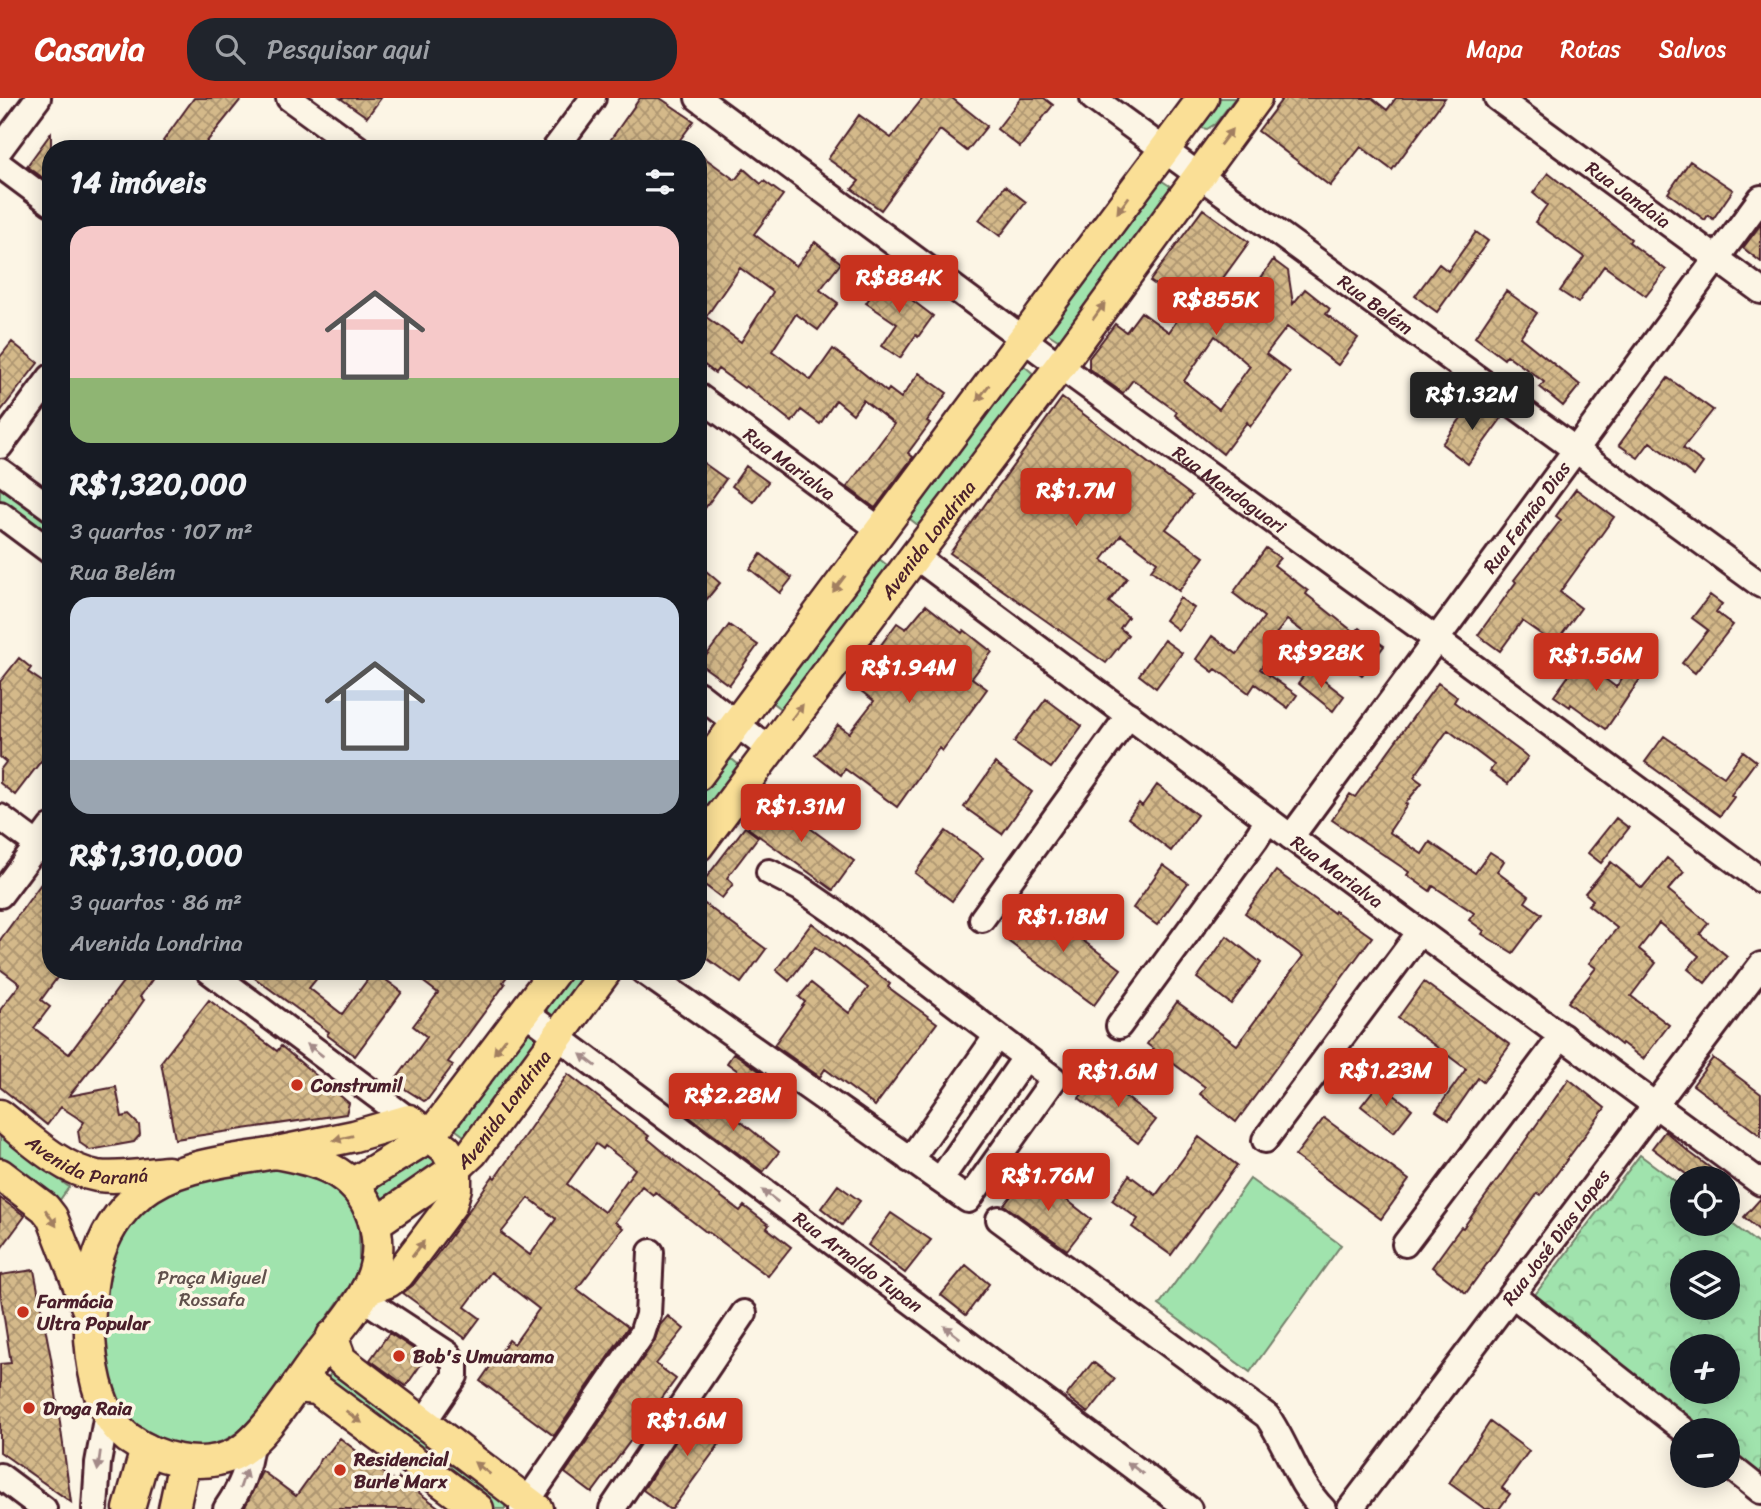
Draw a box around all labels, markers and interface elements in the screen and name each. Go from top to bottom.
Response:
search box [187,18,677,81]
text: Casavia [35,20,145,78]
text: Pesquisar aqui [267,26,430,72]
text: Mapa [1466,28,1523,70]
text: Rotas [1561,28,1621,70]
text: Salvos [1659,28,1726,70]
icon: search [211,30,249,68]
one-way arrow [1219,128,1233,146]
street label: Rua Jandaia [1578,152,1678,237]
text: 14 imóveis [70,155,206,209]
icon: filters [641,163,679,201]
one-way arrow [1116,196,1130,214]
pin: R$884K [842,256,956,315]
text: R$884K [856,257,942,298]
street label: Rua Belém [1330,266,1421,344]
icon: home [312,272,438,398]
pin: R$855K [1159,278,1273,337]
text: R$855K [1173,279,1259,320]
one-way arrow [1092,302,1106,320]
pin: R$1.32M [1407,372,1537,432]
text: R$1.32M [1426,374,1518,415]
one-way arrow [976,384,991,402]
street label: Rua Marialva [736,419,843,510]
street label: Rua Mandaguari [1165,437,1294,543]
street label: Rua Fernão Dias [1474,454,1579,581]
text: R$1,320,000 [70,457,247,511]
pin: R$1.7M [1019,468,1133,528]
text: R$1.7M [1036,470,1116,511]
street label: Avenida Londrina [871,473,985,607]
text: 3 quartos · 107 m² [70,511,253,552]
text: Rua Belém [70,552,176,593]
one-way arrow [832,575,847,593]
pin: R$928K [1264,630,1378,690]
text: R$928K [1279,632,1363,673]
pin: R$1.56M [1531,634,1661,693]
text: R$1.56M [1549,635,1643,676]
icon: home [312,643,438,769]
pin: R$1.94M [844,646,974,705]
text: R$1.94M [862,647,956,688]
one-way arrow [789,704,804,722]
pin: R$1.31M [736,784,866,844]
text: R$1.31M [757,786,845,827]
street label: Rua Marialva [1284,826,1391,917]
text: R$1,310,000 [70,828,243,882]
text: 3 quartos · 86 m² [70,882,242,923]
pin: R$1.18M [998,894,1128,954]
text: R$1.18M [1018,896,1108,937]
text: Avenida Londrina [70,923,243,964]
one-way arrow [494,1037,508,1055]
street label: Avenida Londrina [448,1042,560,1178]
one-way arrow [306,1043,324,1057]
pin: R$1.23M [1321,1048,1451,1108]
pin: R$1.6M [1061,1049,1175,1109]
text: R$1.23M [1340,1050,1432,1091]
text: R$1.6M [1079,1051,1157,1092]
one-way arrow [579,1053,597,1068]
place label: Construmil [310,1069,403,1102]
pin: R$2.28M [668,1074,798,1133]
text: R$2.28M [685,1075,781,1116]
marker: Construmil [289,1077,305,1093]
street label: Avenida Paraná [17,1125,150,1194]
one-way arrow [332,1133,354,1144]
pin: R$1.76M [983,1154,1113,1213]
text: R$1.76M [1002,1155,1094,1196]
street label: Rua José Dias Lopes [1493,1161,1619,1313]
map controls [1670,1166,1740,1488]
button: locate [1670,1166,1740,1236]
one-way arrow [761,1190,779,1204]
street label: Rua Arnaldo Tupan [786,1202,930,1322]
one-way arrow [44,1209,58,1227]
one-way arrow [410,1240,424,1258]
button: layers [1670,1250,1740,1320]
park label: Praça Miguel Rossafa [157,1261,267,1316]
place label: Farmácia Ultra Popular [36,1285,151,1340]
marker: Farmácia Ultra Popular [15,1304,31,1320]
one-way arrow [943,1326,961,1340]
button: + [1670,1334,1740,1404]
place label: Bob's Umuarama [413,1340,555,1373]
marker: Bob's Umuarama [391,1348,407,1364]
place label: Droga Raia [43,1392,132,1425]
pin: R$1.6M [630,1398,744,1458]
marker: Droga Raia [21,1400,37,1416]
text: R$1.6M [648,1400,726,1441]
one-way arrow [345,1410,364,1424]
button: − [1670,1418,1740,1488]
place label: Residencial Burle Marx [353,1443,450,1498]
one-way arrow [93,1450,104,1472]
one-way arrow [473,1461,491,1475]
marker: Residencial Burle Marx [332,1462,348,1478]
one-way arrow [1126,1462,1144,1476]
one-way arrow [238,1468,249,1489]

